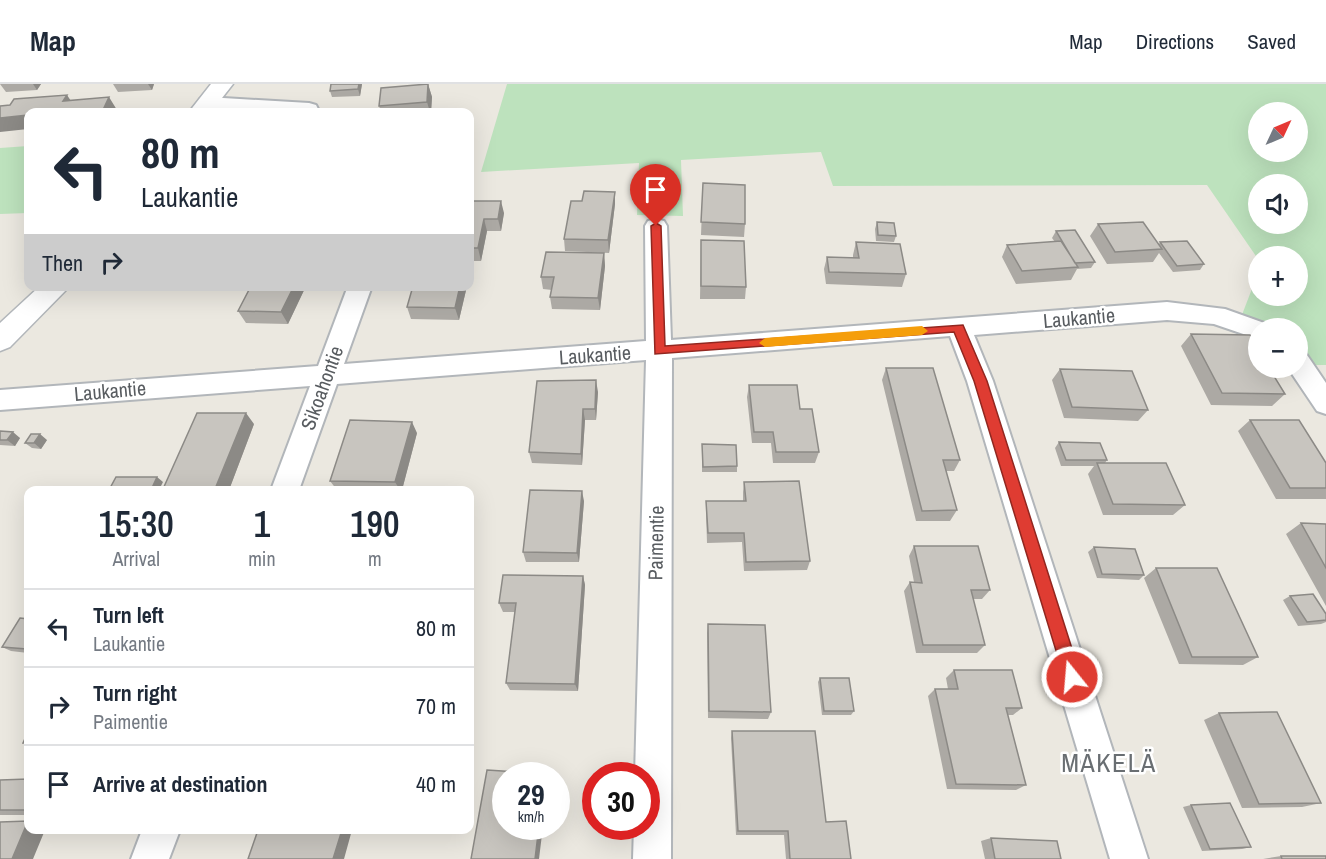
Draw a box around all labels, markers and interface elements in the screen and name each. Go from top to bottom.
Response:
text: Map [30,22,76,60]
text: Map [1069,27,1103,56]
text: Directions [1136,27,1214,56]
text: Saved [1247,27,1296,56]
north arrow [1248,102,1308,162]
map controls [1248,102,1308,378]
text: 80 m [141,125,220,181]
icon: left [42,132,120,210]
pin [630,164,681,226]
icon: arrive [639,173,672,206]
button: sound [1248,174,1308,234]
text: Laukantie [141,179,238,215]
icon: right [95,246,128,279]
button: + [1248,246,1308,306]
text: Then [42,248,83,278]
street label: Laukantie [1042,301,1116,334]
button: − [1248,318,1308,378]
street label: Laukantie [558,339,632,370]
street label: Sikoahontie [294,342,349,434]
street label: Laukantie [73,374,147,407]
text: 15:30 [99,500,174,548]
text: 1 [254,500,270,548]
text: 190 [350,500,399,548]
street label: Paimentie [641,505,670,581]
text: Arrival [112,545,160,572]
text: min [248,545,276,572]
text: m [368,545,382,572]
text: Turn left [93,600,164,630]
icon: left [42,612,75,645]
text: 80 m [416,613,456,643]
text: Laukantie [93,630,165,657]
position arrow [1040,645,1104,709]
text: Turn right [93,678,177,708]
icon: right [42,690,75,723]
text: 70 m [416,691,456,721]
text: Paimentie [93,708,168,735]
district label: MÄKELÄ [1061,745,1157,780]
speed limit sign: 30 [582,762,660,840]
icon: arrive [42,768,75,801]
text: Arrive at destination [93,769,267,799]
text: 40 m [416,769,456,799]
text: 29 [517,774,545,814]
text: km/h [518,806,544,827]

